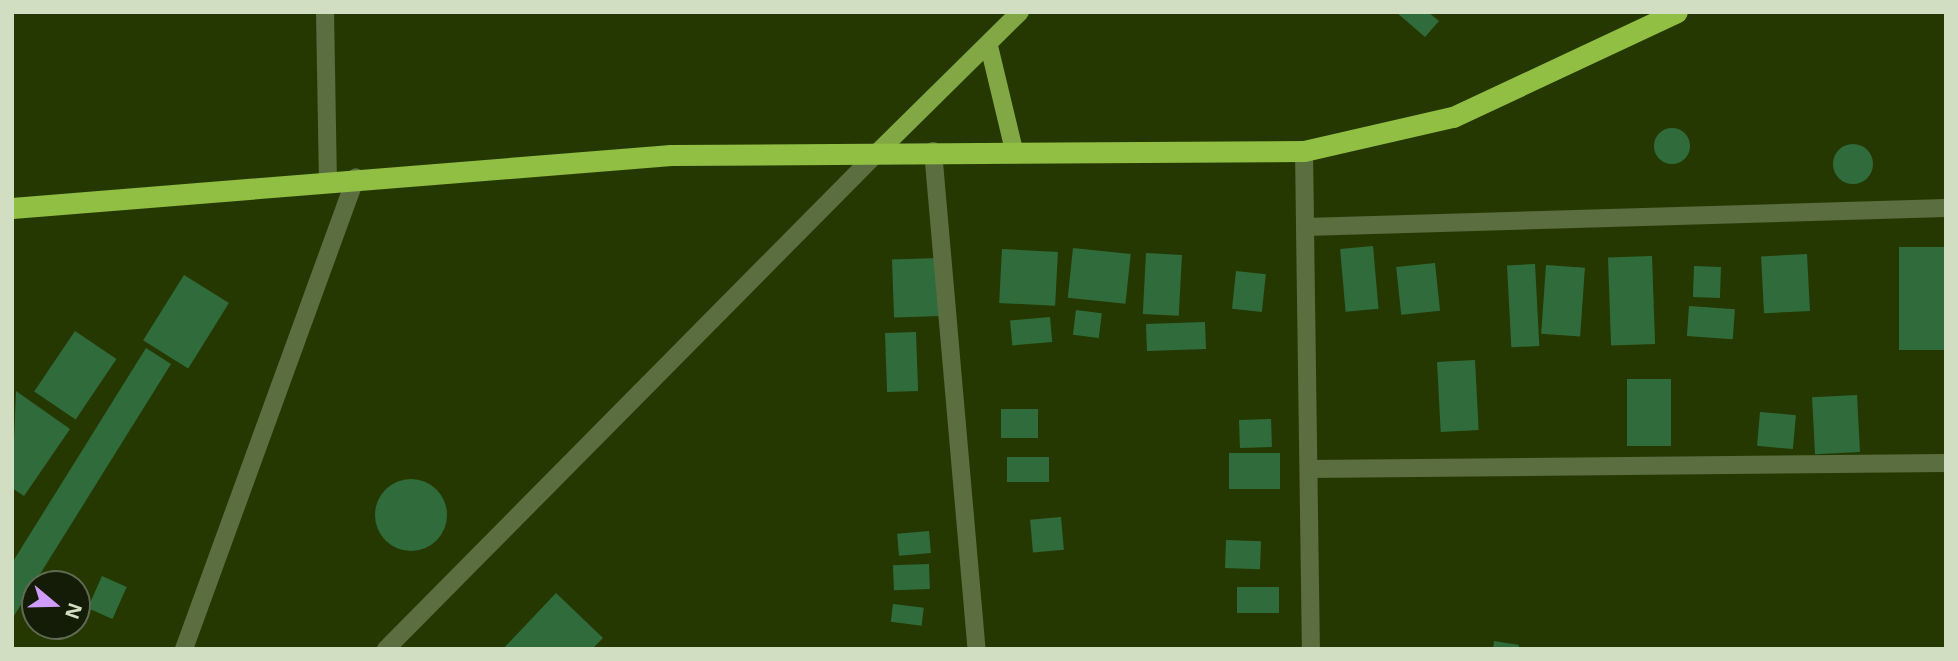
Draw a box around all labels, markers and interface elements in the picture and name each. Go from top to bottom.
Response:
north arrow [21,570,91,640]
text: N [59,600,89,623]

